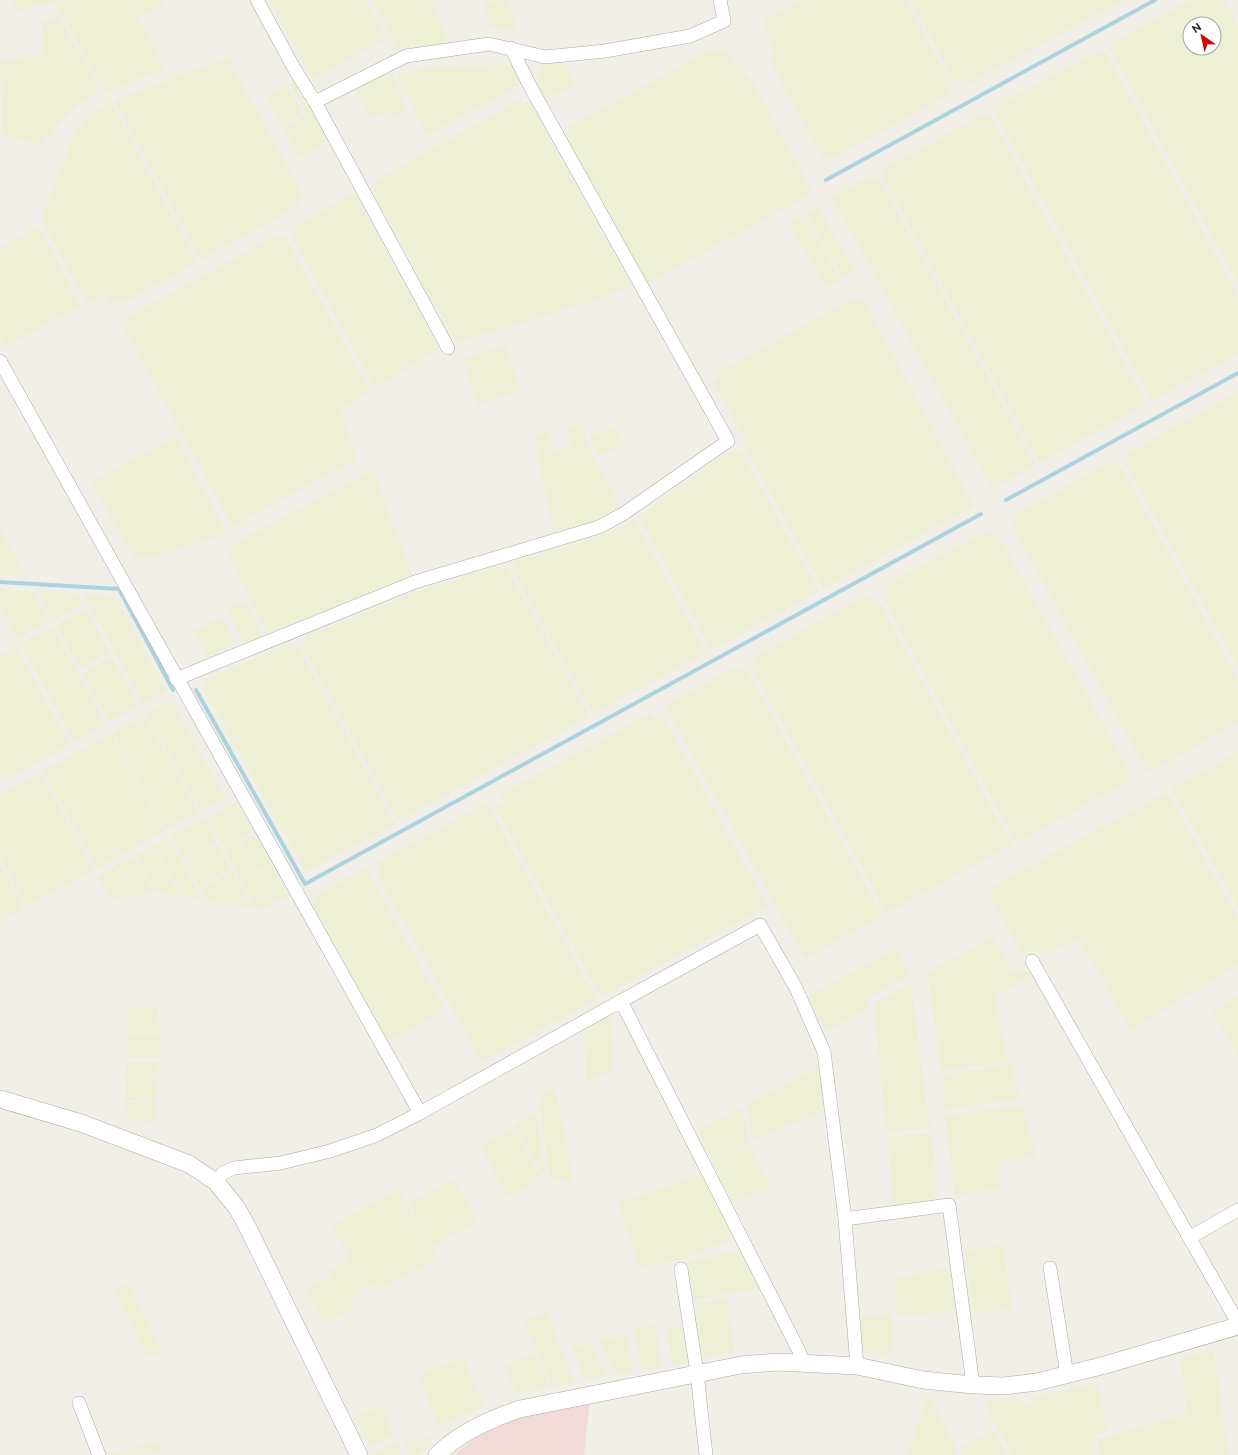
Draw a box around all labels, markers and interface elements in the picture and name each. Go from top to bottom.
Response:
north arrow [1182,16,1222,56]
text: N [1190,20,1204,36]

